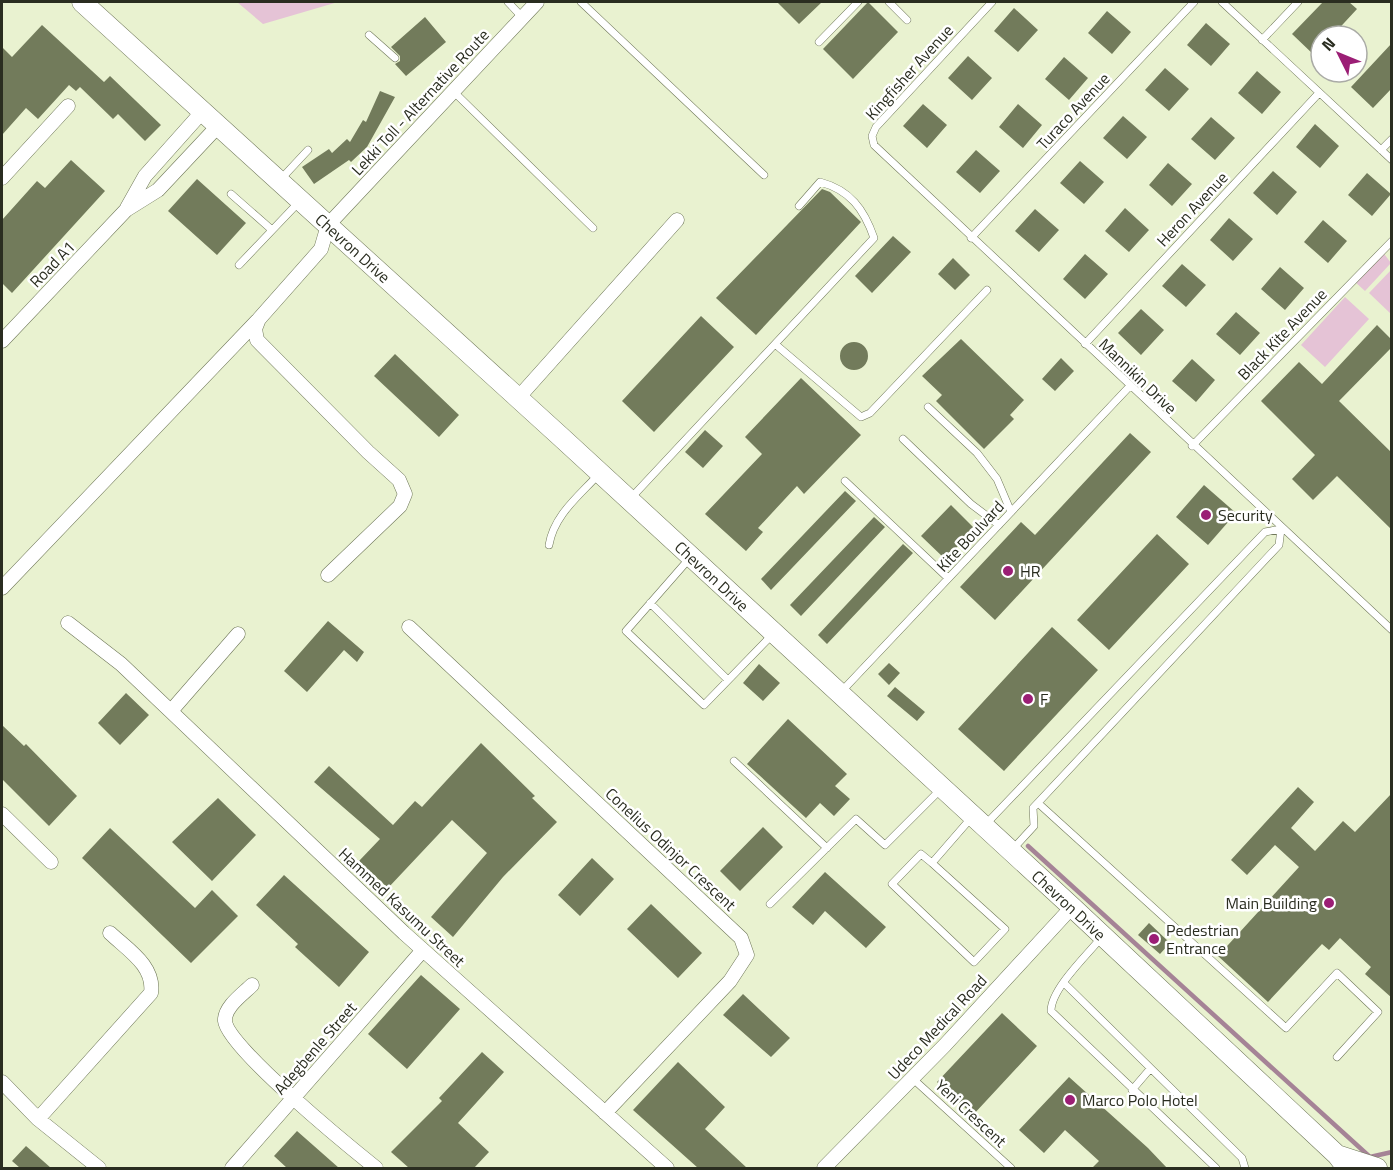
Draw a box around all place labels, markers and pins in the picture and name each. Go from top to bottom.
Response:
place label: Security [1218,503,1273,527]
marker: Security [1199,508,1213,522]
place label: HR [1020,559,1041,583]
marker: HR [1001,564,1015,578]
place label: F [1040,687,1048,711]
marker: F [1021,692,1035,706]
place label: Main Building [1226,891,1317,915]
marker: Main Building [1322,896,1336,910]
place label: Pedestrian Entrance [1166,918,1239,960]
marker: Pedestrian Entrance [1147,932,1161,946]
place label: Marco Polo Hotel [1082,1088,1198,1112]
marker: Marco Polo Hotel [1063,1093,1077,1107]

